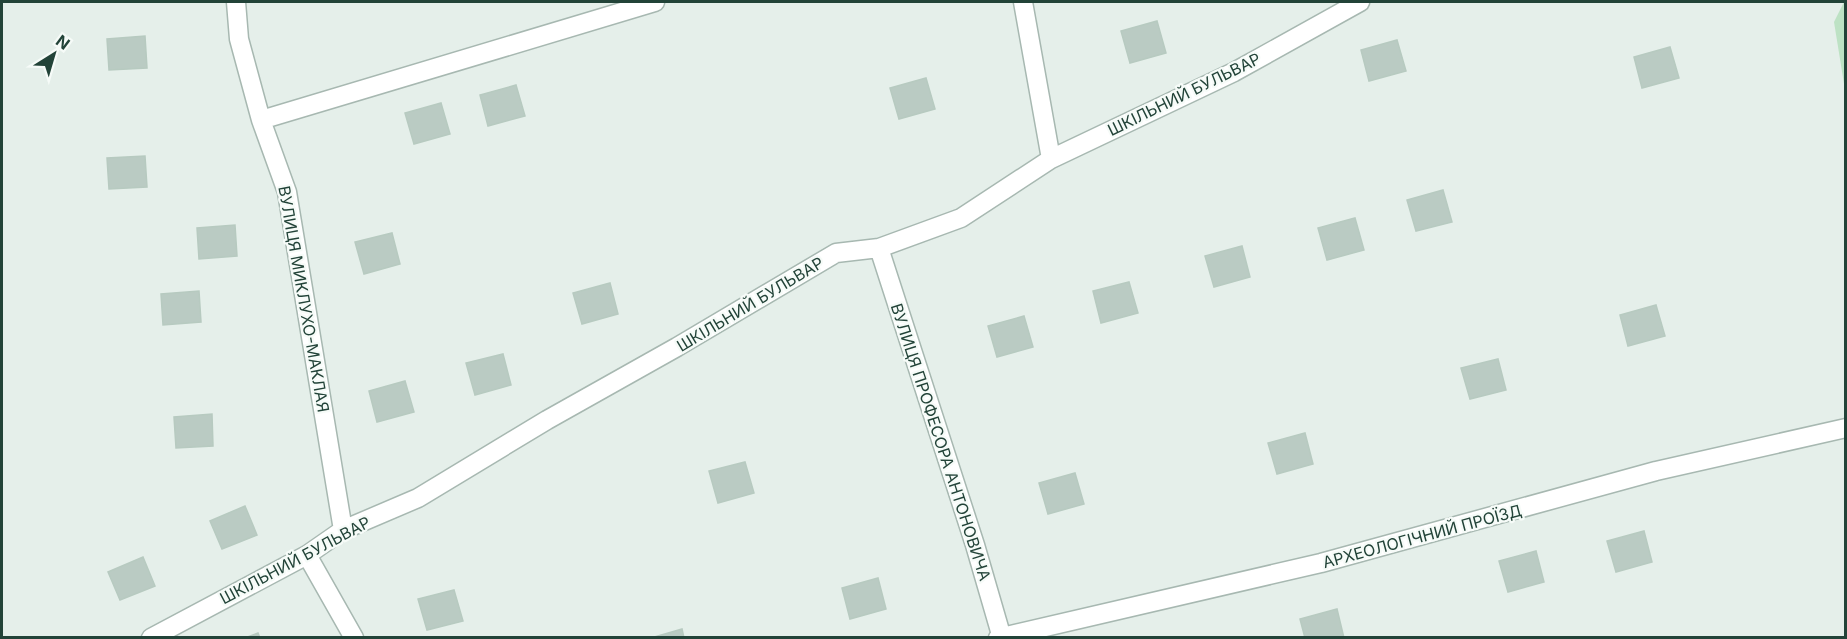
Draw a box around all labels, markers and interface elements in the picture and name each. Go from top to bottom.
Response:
north arrow [24,24,84,84]
text: N [52,30,74,54]
street label: ШКІЛЬНИЙ БУЛЬВАР [1104,48,1264,140]
street label: ВУЛИЦЯ МИКЛУХО-МАКЛАЯ [274,184,334,414]
street label: ШКІЛЬНИЙ БУЛЬВАР [673,252,827,356]
street label: ВУЛИЦЯ ПРОФЕСОРА АНТОНОВИЧА [887,301,995,583]
street label: АРХЕОЛОГІЧНИЙ ПРОЇЗД [1320,500,1524,572]
street label: ШКІЛЬНИЙ БУЛЬВАР [216,512,374,608]

